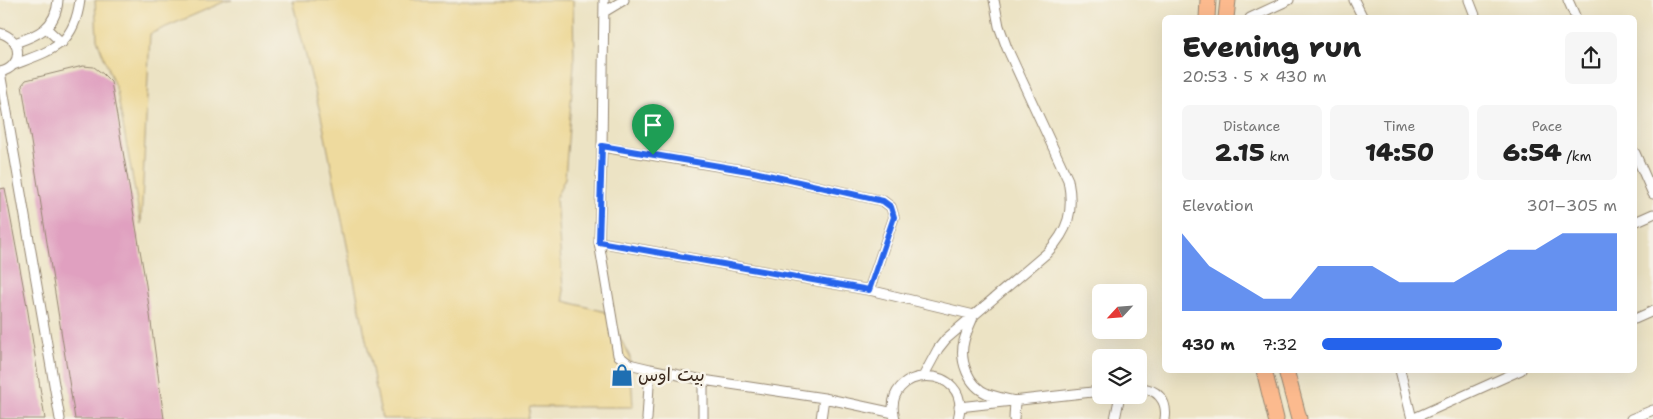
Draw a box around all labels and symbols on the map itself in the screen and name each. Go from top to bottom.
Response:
pin [632,104,674,155]
north arrow [1092,284,1148,339]
shop icon: بيت اوس [609,362,635,388]
place label: بيت اوس [638,363,705,387]

